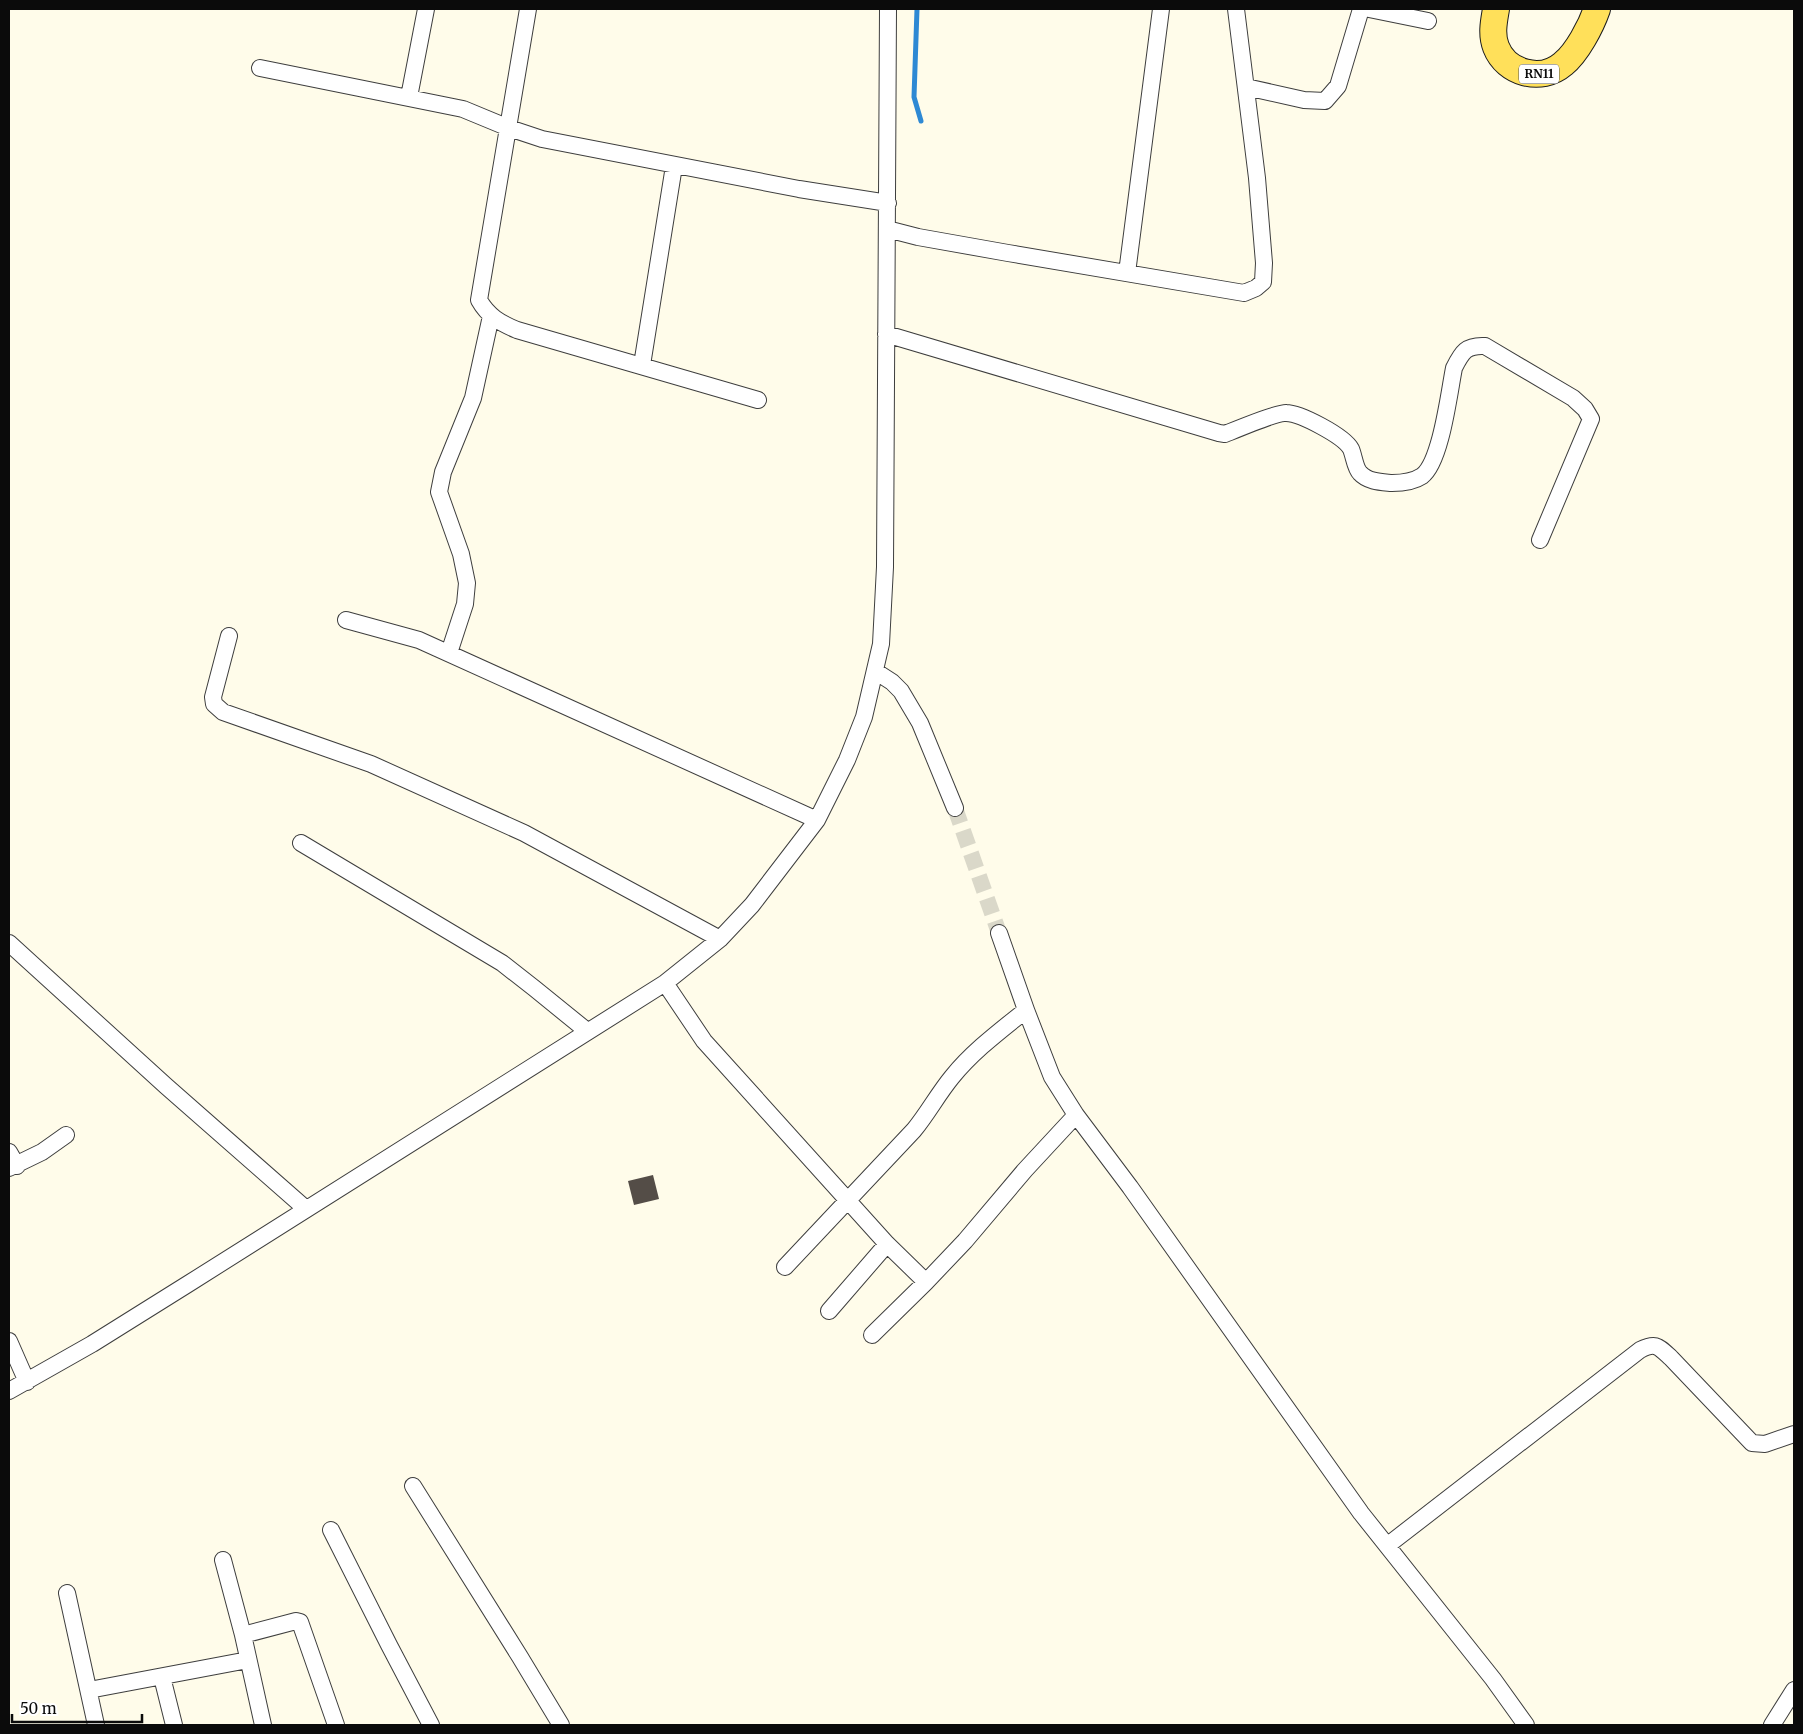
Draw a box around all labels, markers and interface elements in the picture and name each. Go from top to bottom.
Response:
road number: RN11 [1519,64,1559,84]
scale bar [12,1692,142,1724]
text: 50 m [20,1699,57,1718]

